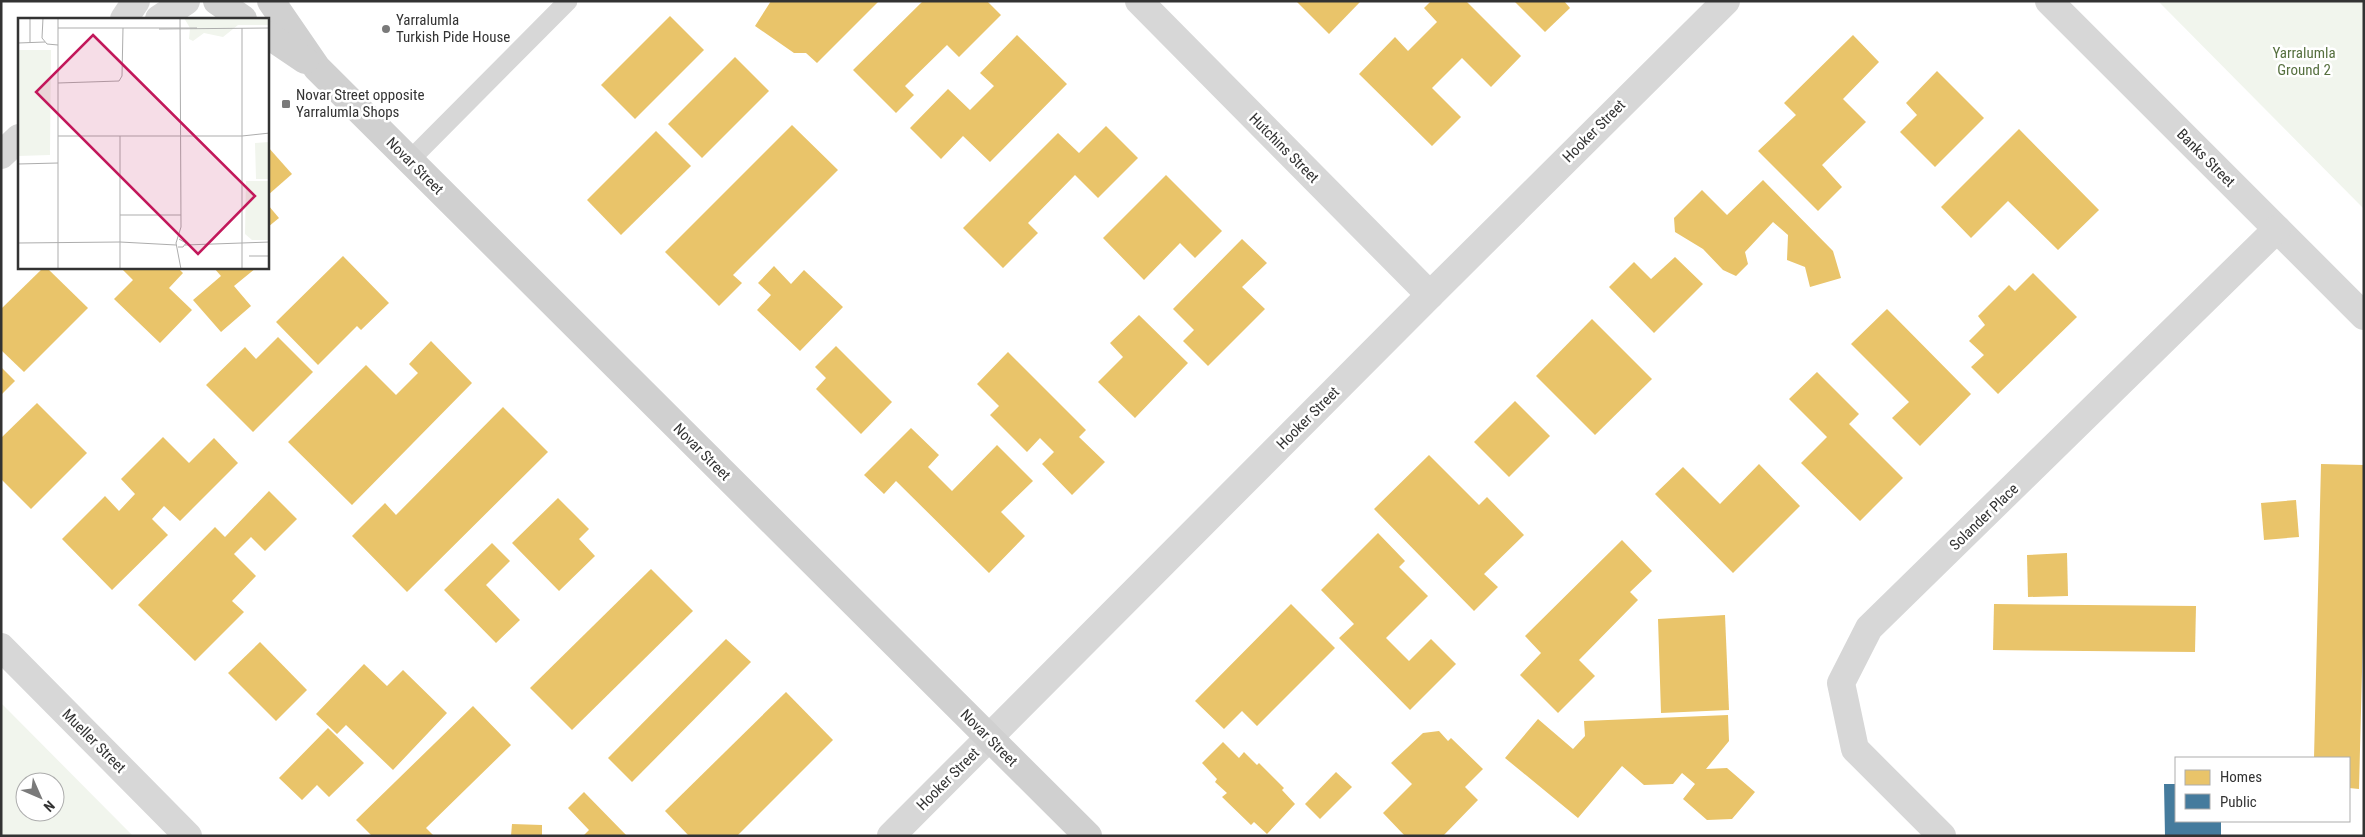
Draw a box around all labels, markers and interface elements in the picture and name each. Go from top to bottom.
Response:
place label: Yarralumla Turkish Pide House [396,11,510,46]
inset map [18,18,269,269]
marker: Yarralumla Turkish Pide House [380,23,392,35]
park label: Yarralumla Ground 2 [2272,44,2336,79]
place label: Novar Street opposite Yarralumla Shops [296,86,424,121]
street label: Hooker Street [1559,96,1629,166]
marker: Novar Street opposite Yarralumla Shops [280,98,292,110]
street label: Hutchins Street [1245,109,1323,187]
street label: Banks Street [2173,125,2239,191]
street label: Novar Street [383,134,447,198]
street label: Hooker Street [1273,383,1343,453]
street label: Novar Street [670,420,734,484]
street label: Solander Place [1946,480,2022,554]
street label: Mueller Street [58,705,130,777]
street label: Novar Street [957,706,1021,770]
street label: Hooker Street [913,744,983,814]
legend [2175,757,2350,822]
text: Homes [2220,768,2262,786]
north arrow [15,772,65,822]
text: Public [2220,793,2257,811]
text: N [41,798,58,815]

